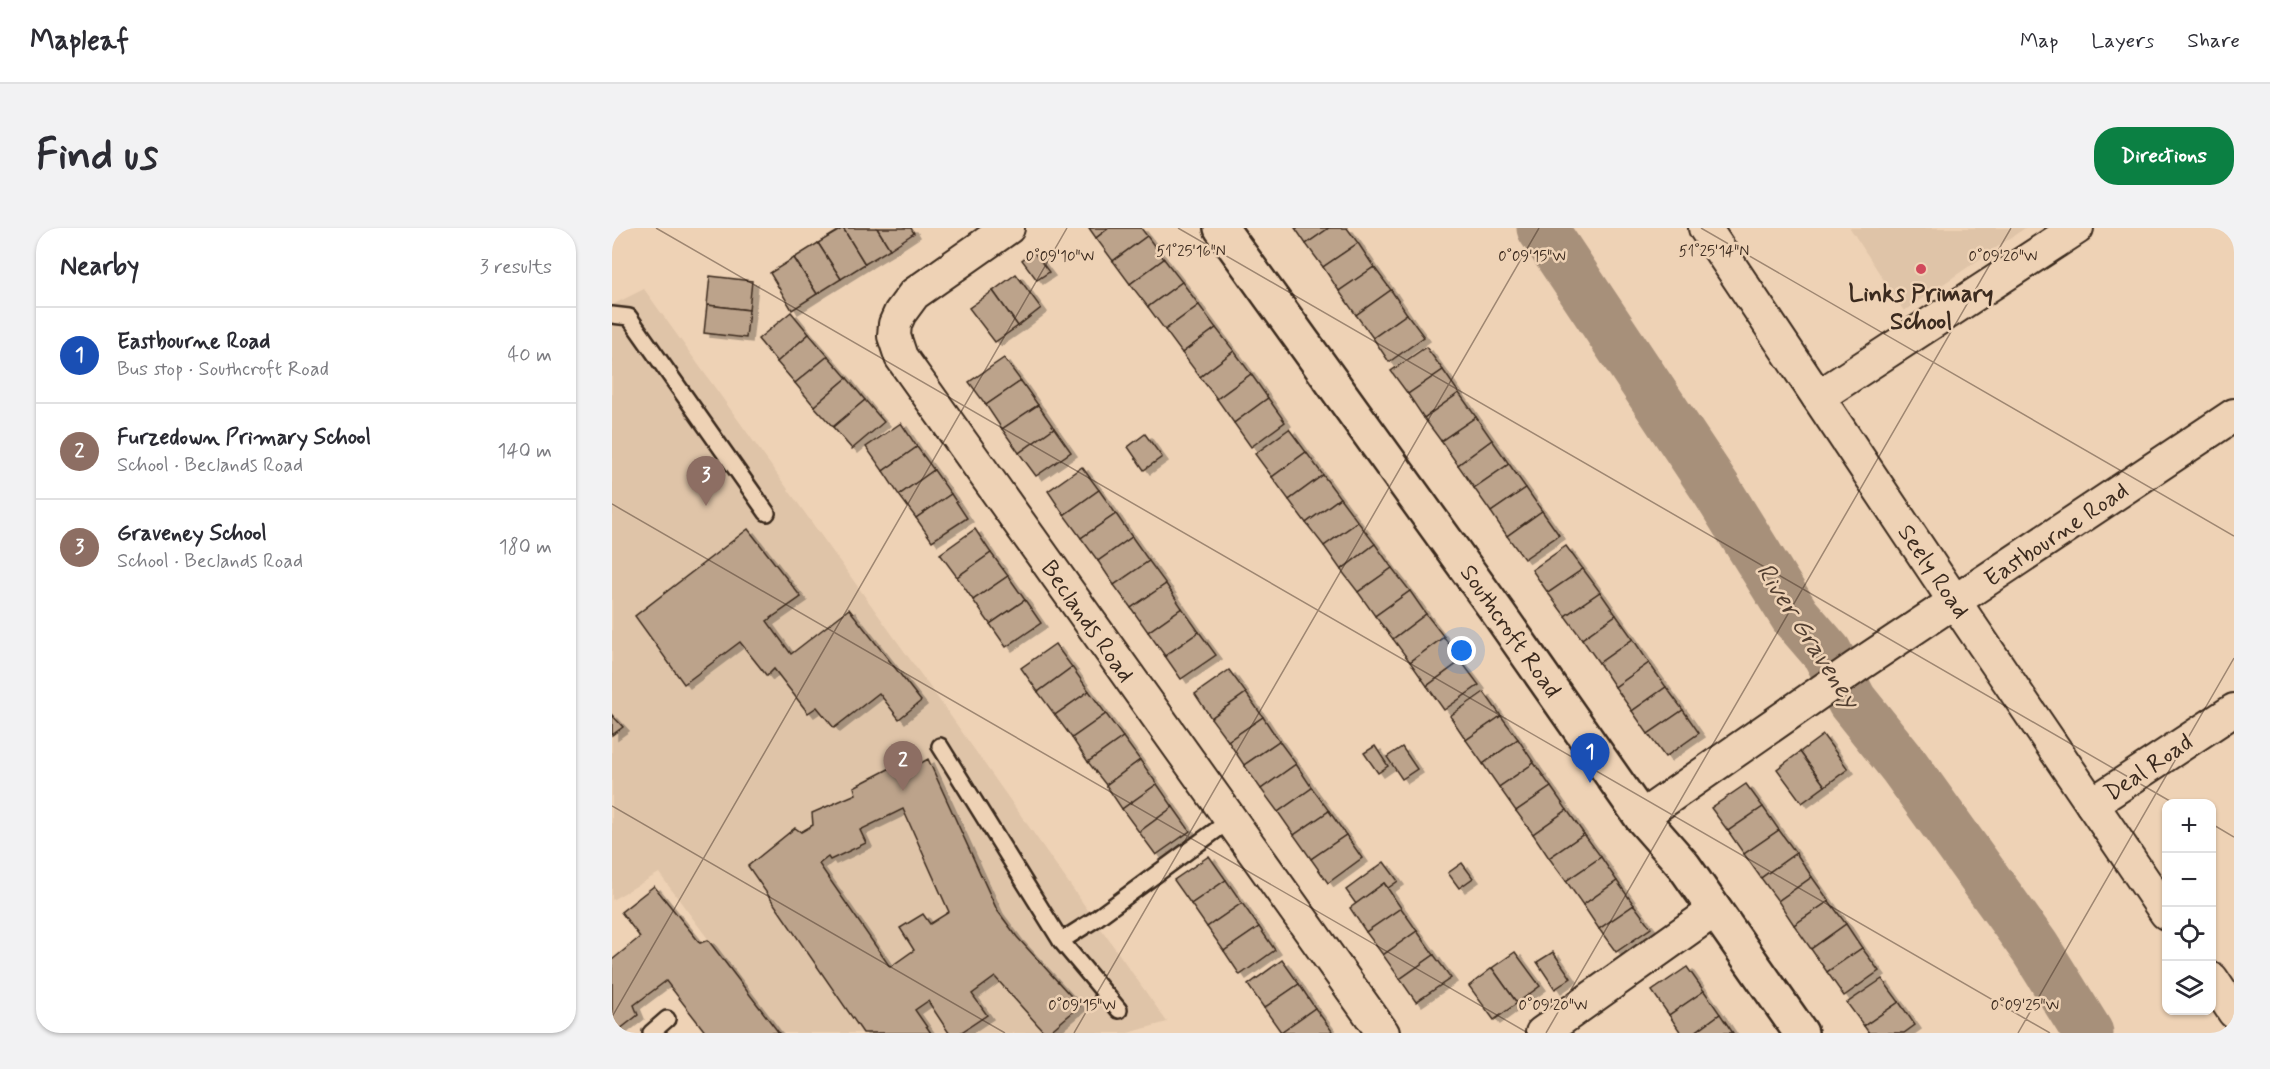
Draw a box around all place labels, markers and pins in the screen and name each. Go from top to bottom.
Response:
marker: Links Primary School [1914,262,1928,276]
place label: Links Primary School [1849,279,1993,338]
pin: 3 [686,456,725,506]
pin: 1 [1570,734,1610,783]
pin: 2 [884,742,922,791]

